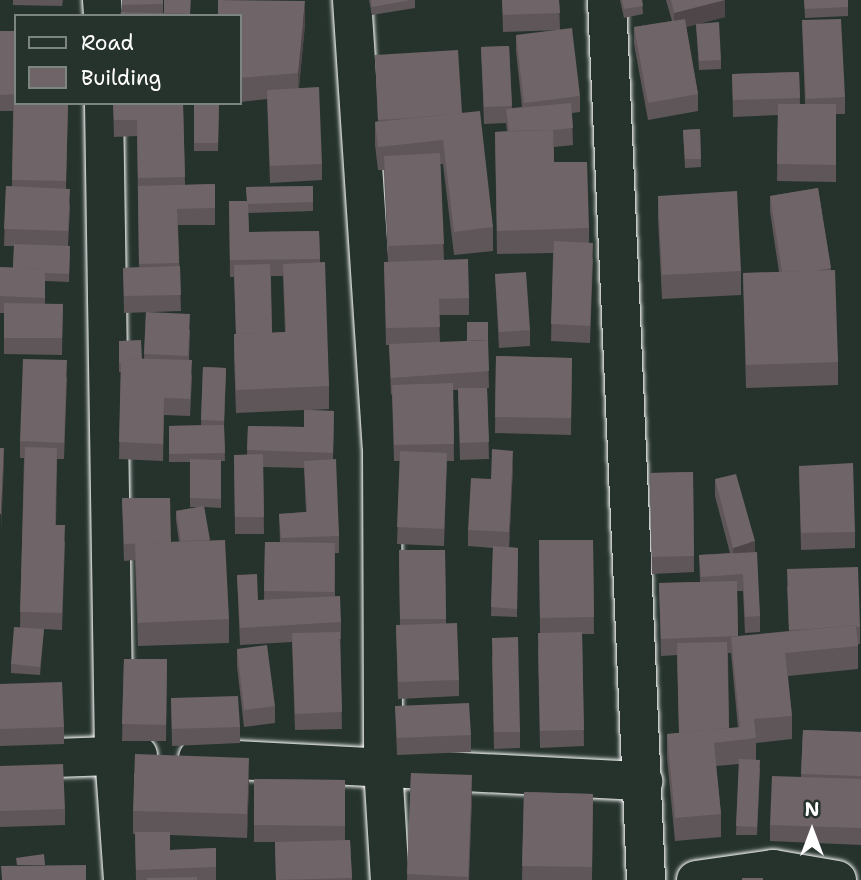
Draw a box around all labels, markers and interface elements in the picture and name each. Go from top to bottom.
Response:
legend [14,14,242,105]
text: Road [81,29,134,57]
text: Building [81,64,161,92]
north arrow [777,796,847,866]
text: N [804,797,820,822]

